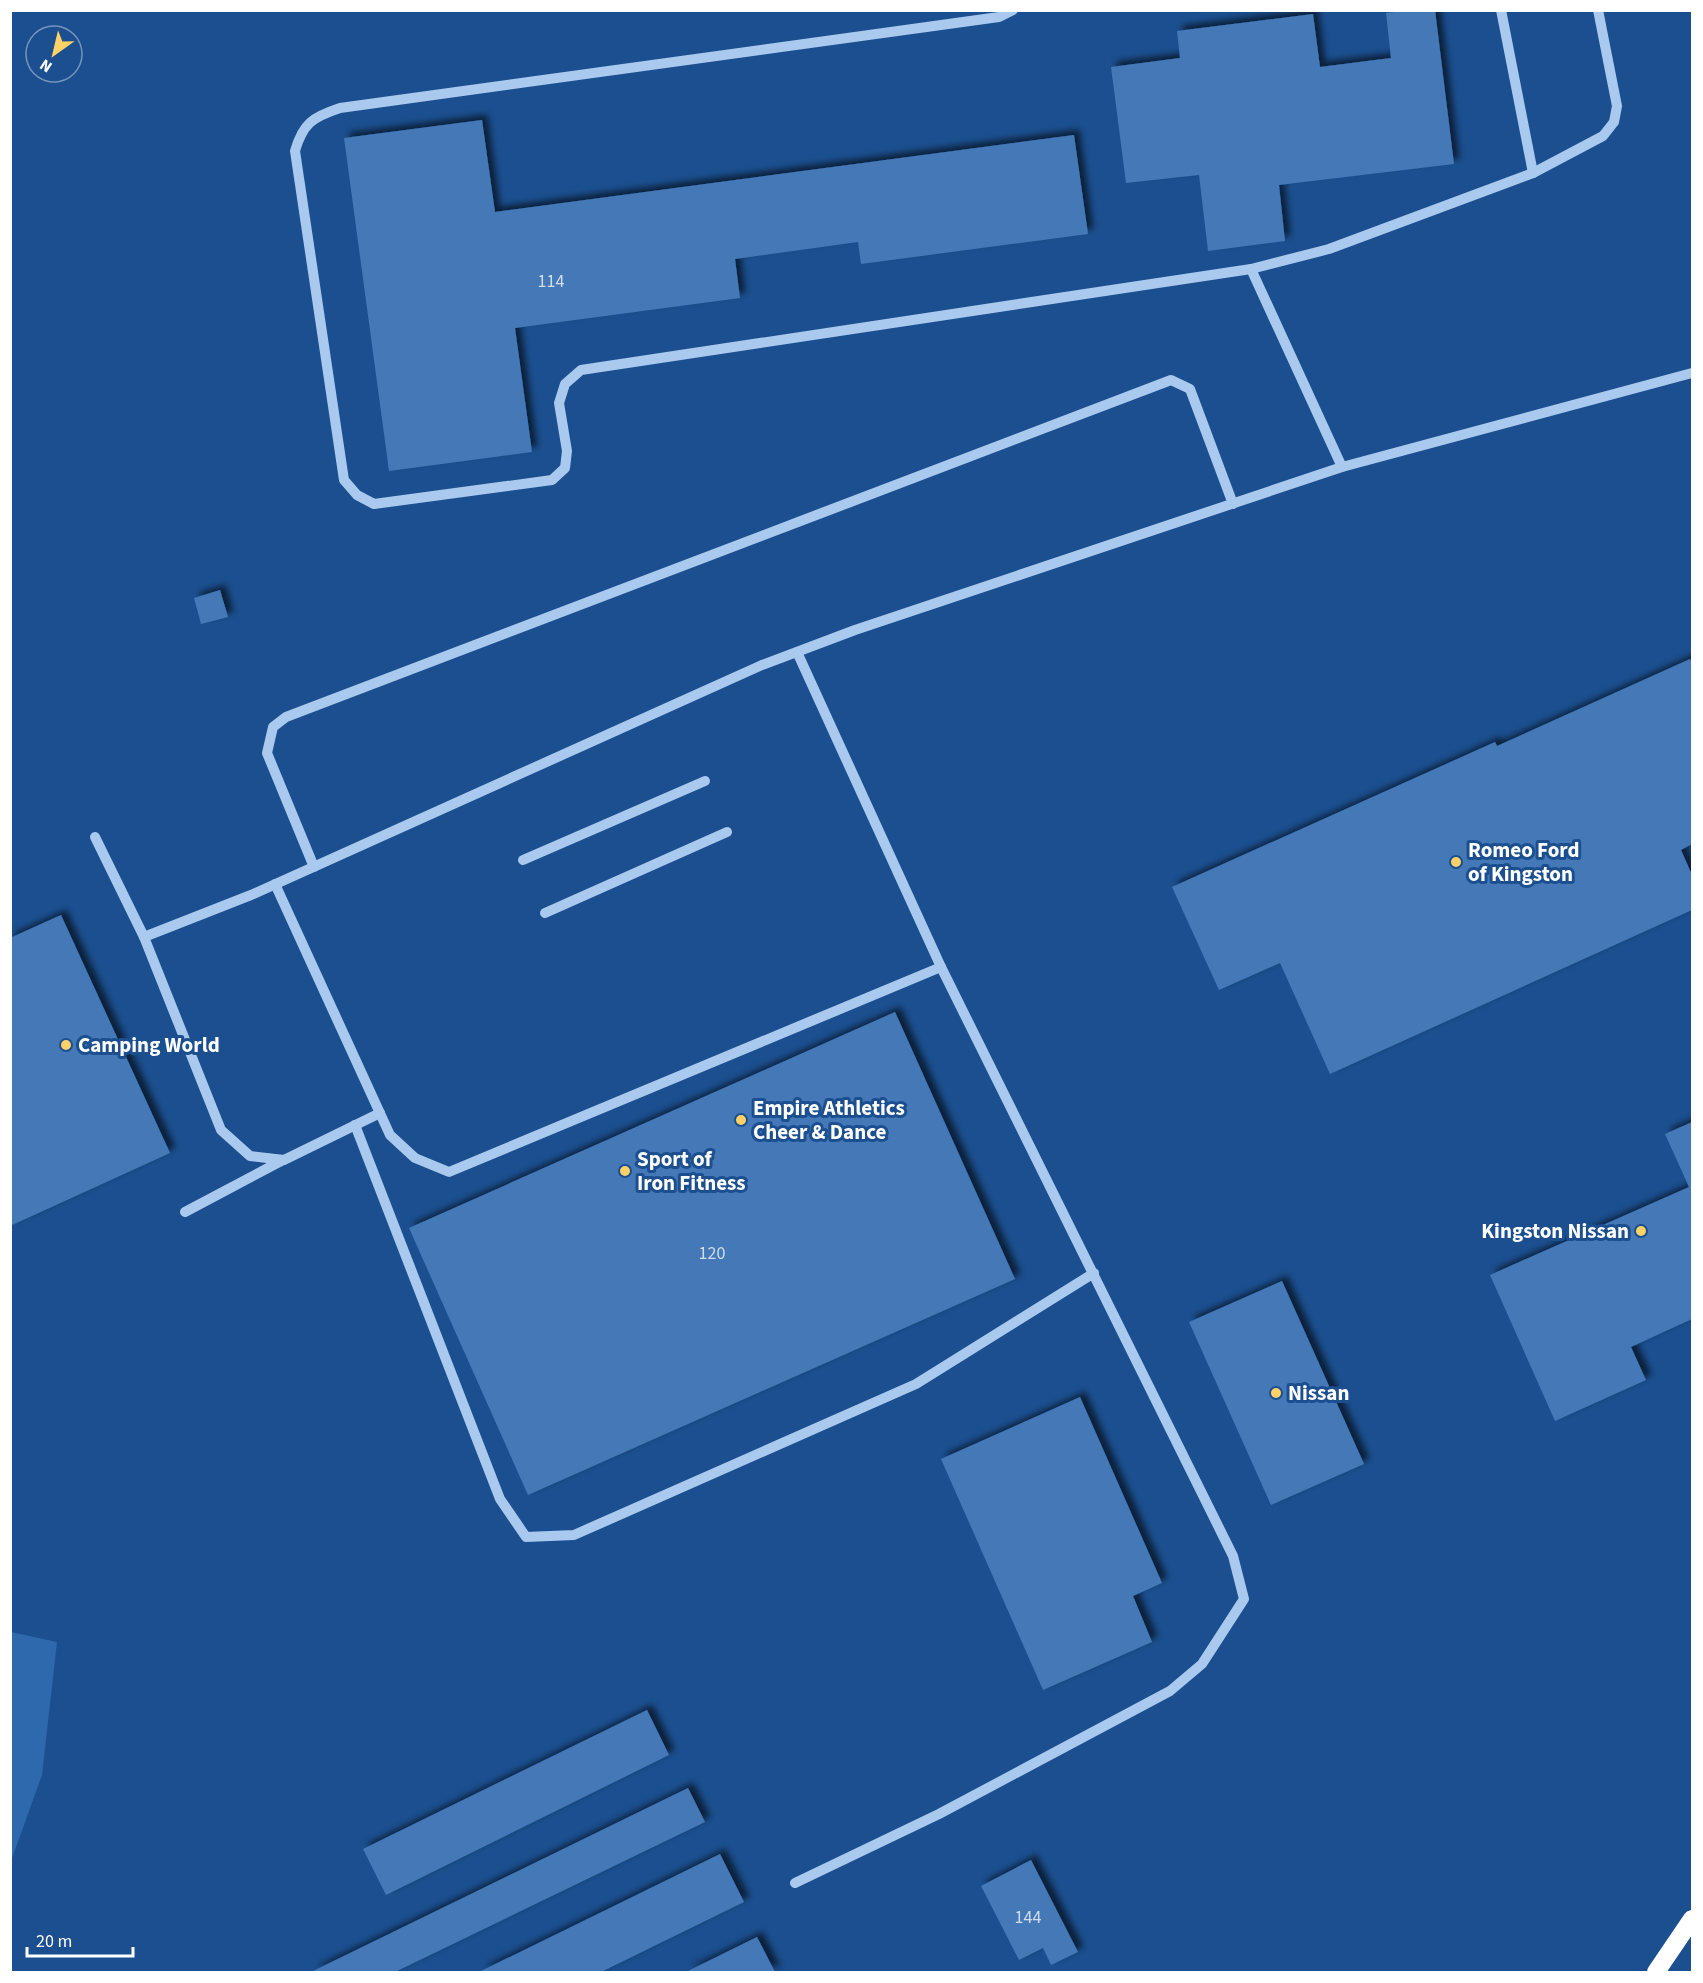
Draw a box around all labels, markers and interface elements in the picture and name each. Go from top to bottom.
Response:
north arrow [24,24,84,84]
text: N [36,54,57,78]
house number: 114 [538,269,564,294]
place label: Romeo Ford of Kingston [1468,835,1580,889]
marker: Romeo Ford of Kingston [1449,855,1463,869]
place label: Camping World [78,1030,220,1060]
marker: Camping World [59,1038,73,1052]
place label: Empire Athletics Cheer & Dance [753,1093,905,1147]
marker: Empire Athletics Cheer & Dance [734,1113,748,1127]
place label: Sport of Iron Fitness [637,1144,746,1198]
marker: Sport of Iron Fitness [618,1164,632,1178]
place label: Kingston Nissan [1481,1216,1629,1246]
marker: Kingston Nissan [1634,1224,1648,1238]
house number: 120 [699,1241,725,1266]
place label: Nissan [1288,1378,1349,1408]
marker: Nissan [1269,1386,1283,1400]
house number: 144 [1015,1905,1041,1930]
scale bar [27,1920,134,1958]
text: 20 m [36,1929,72,1954]

